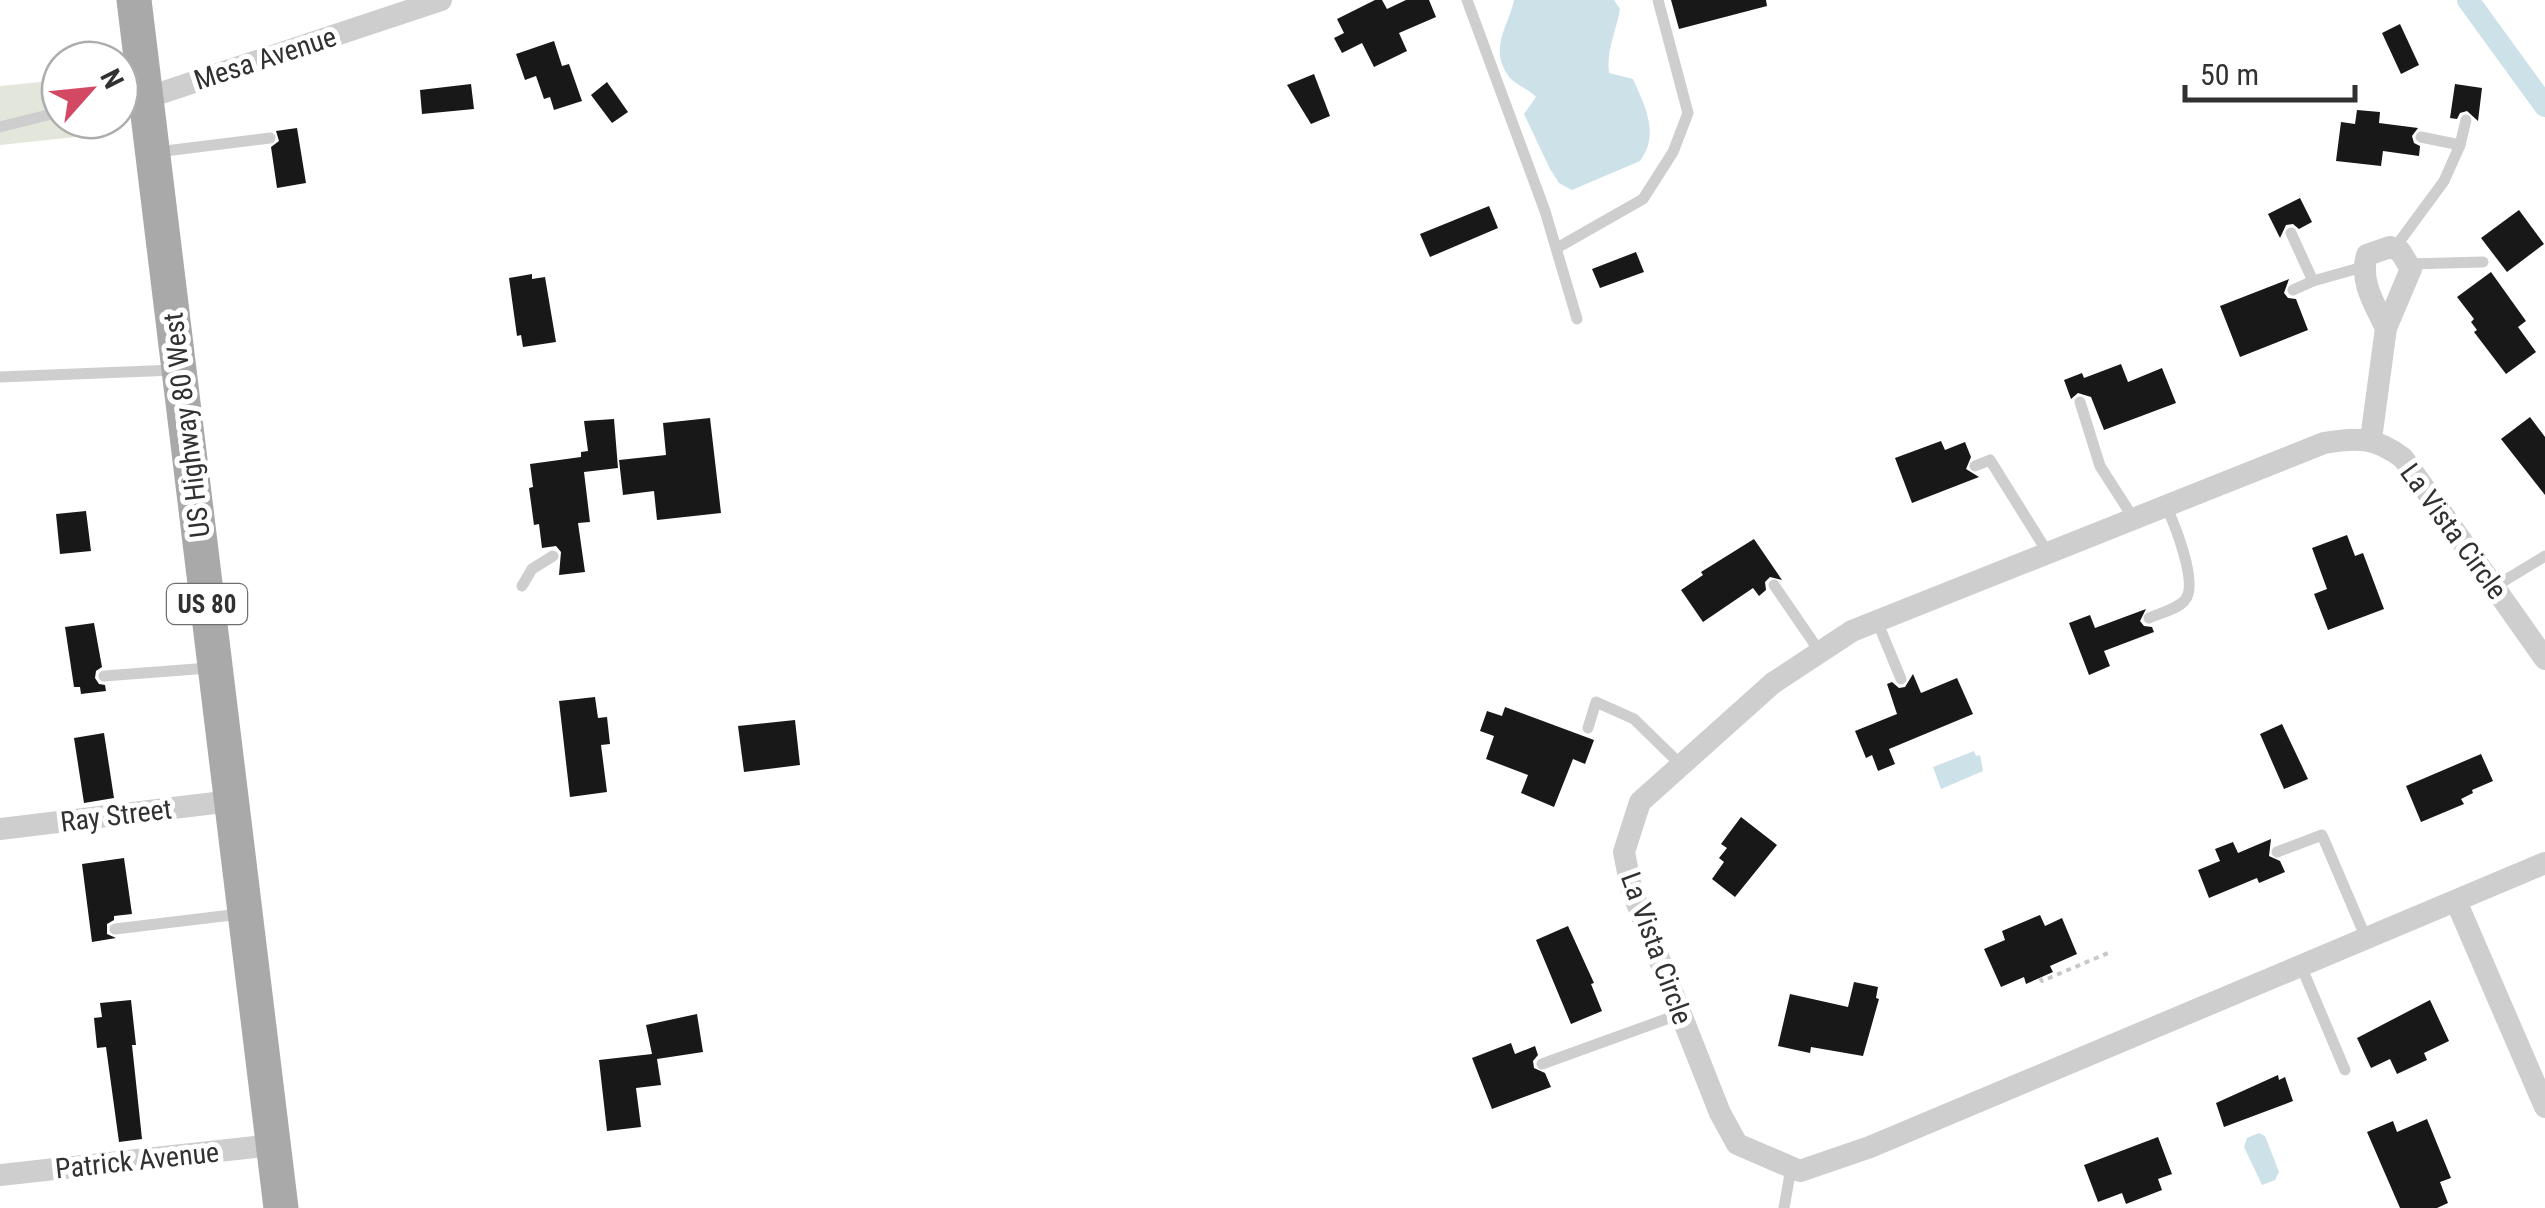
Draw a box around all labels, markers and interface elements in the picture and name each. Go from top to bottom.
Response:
street label: Mesa Avenue [190,20,340,97]
north arrow [40,40,140,140]
scale bar [2185,40,2355,102]
text: 50 m [2200,57,2259,92]
text: N [93,64,130,94]
street label: US Highway 80 West [156,311,217,539]
street label: La Vista Circle [2393,457,2514,605]
road number: US 80 [167,584,247,624]
street label: Ray Street [59,792,174,839]
street label: La Vista Circle [1614,868,1699,1029]
street label: Patrick Avenue [53,1135,221,1186]

